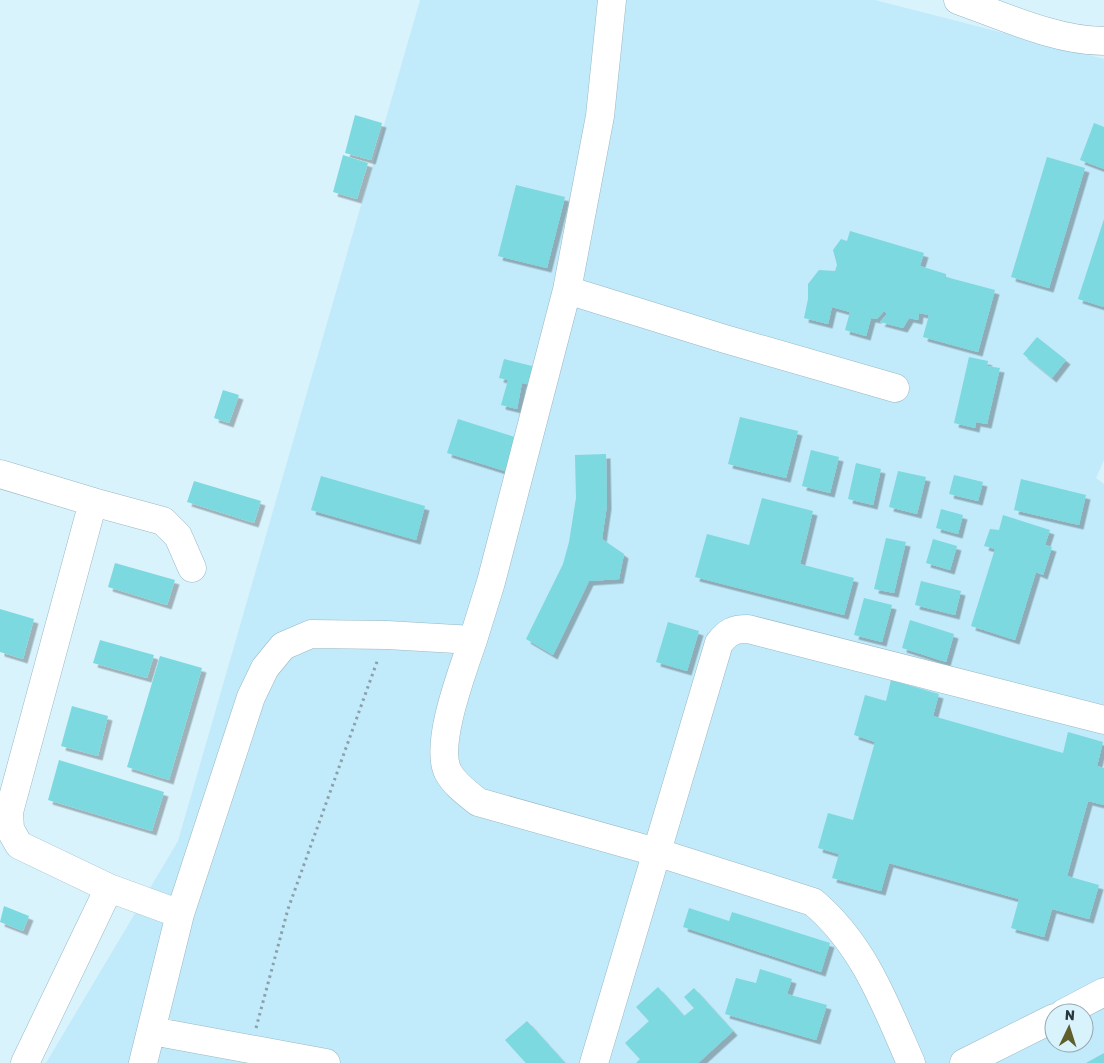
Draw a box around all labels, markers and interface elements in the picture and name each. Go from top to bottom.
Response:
north arrow [1044,1003,1094,1053]
text: N [1064,1007,1075,1024]

